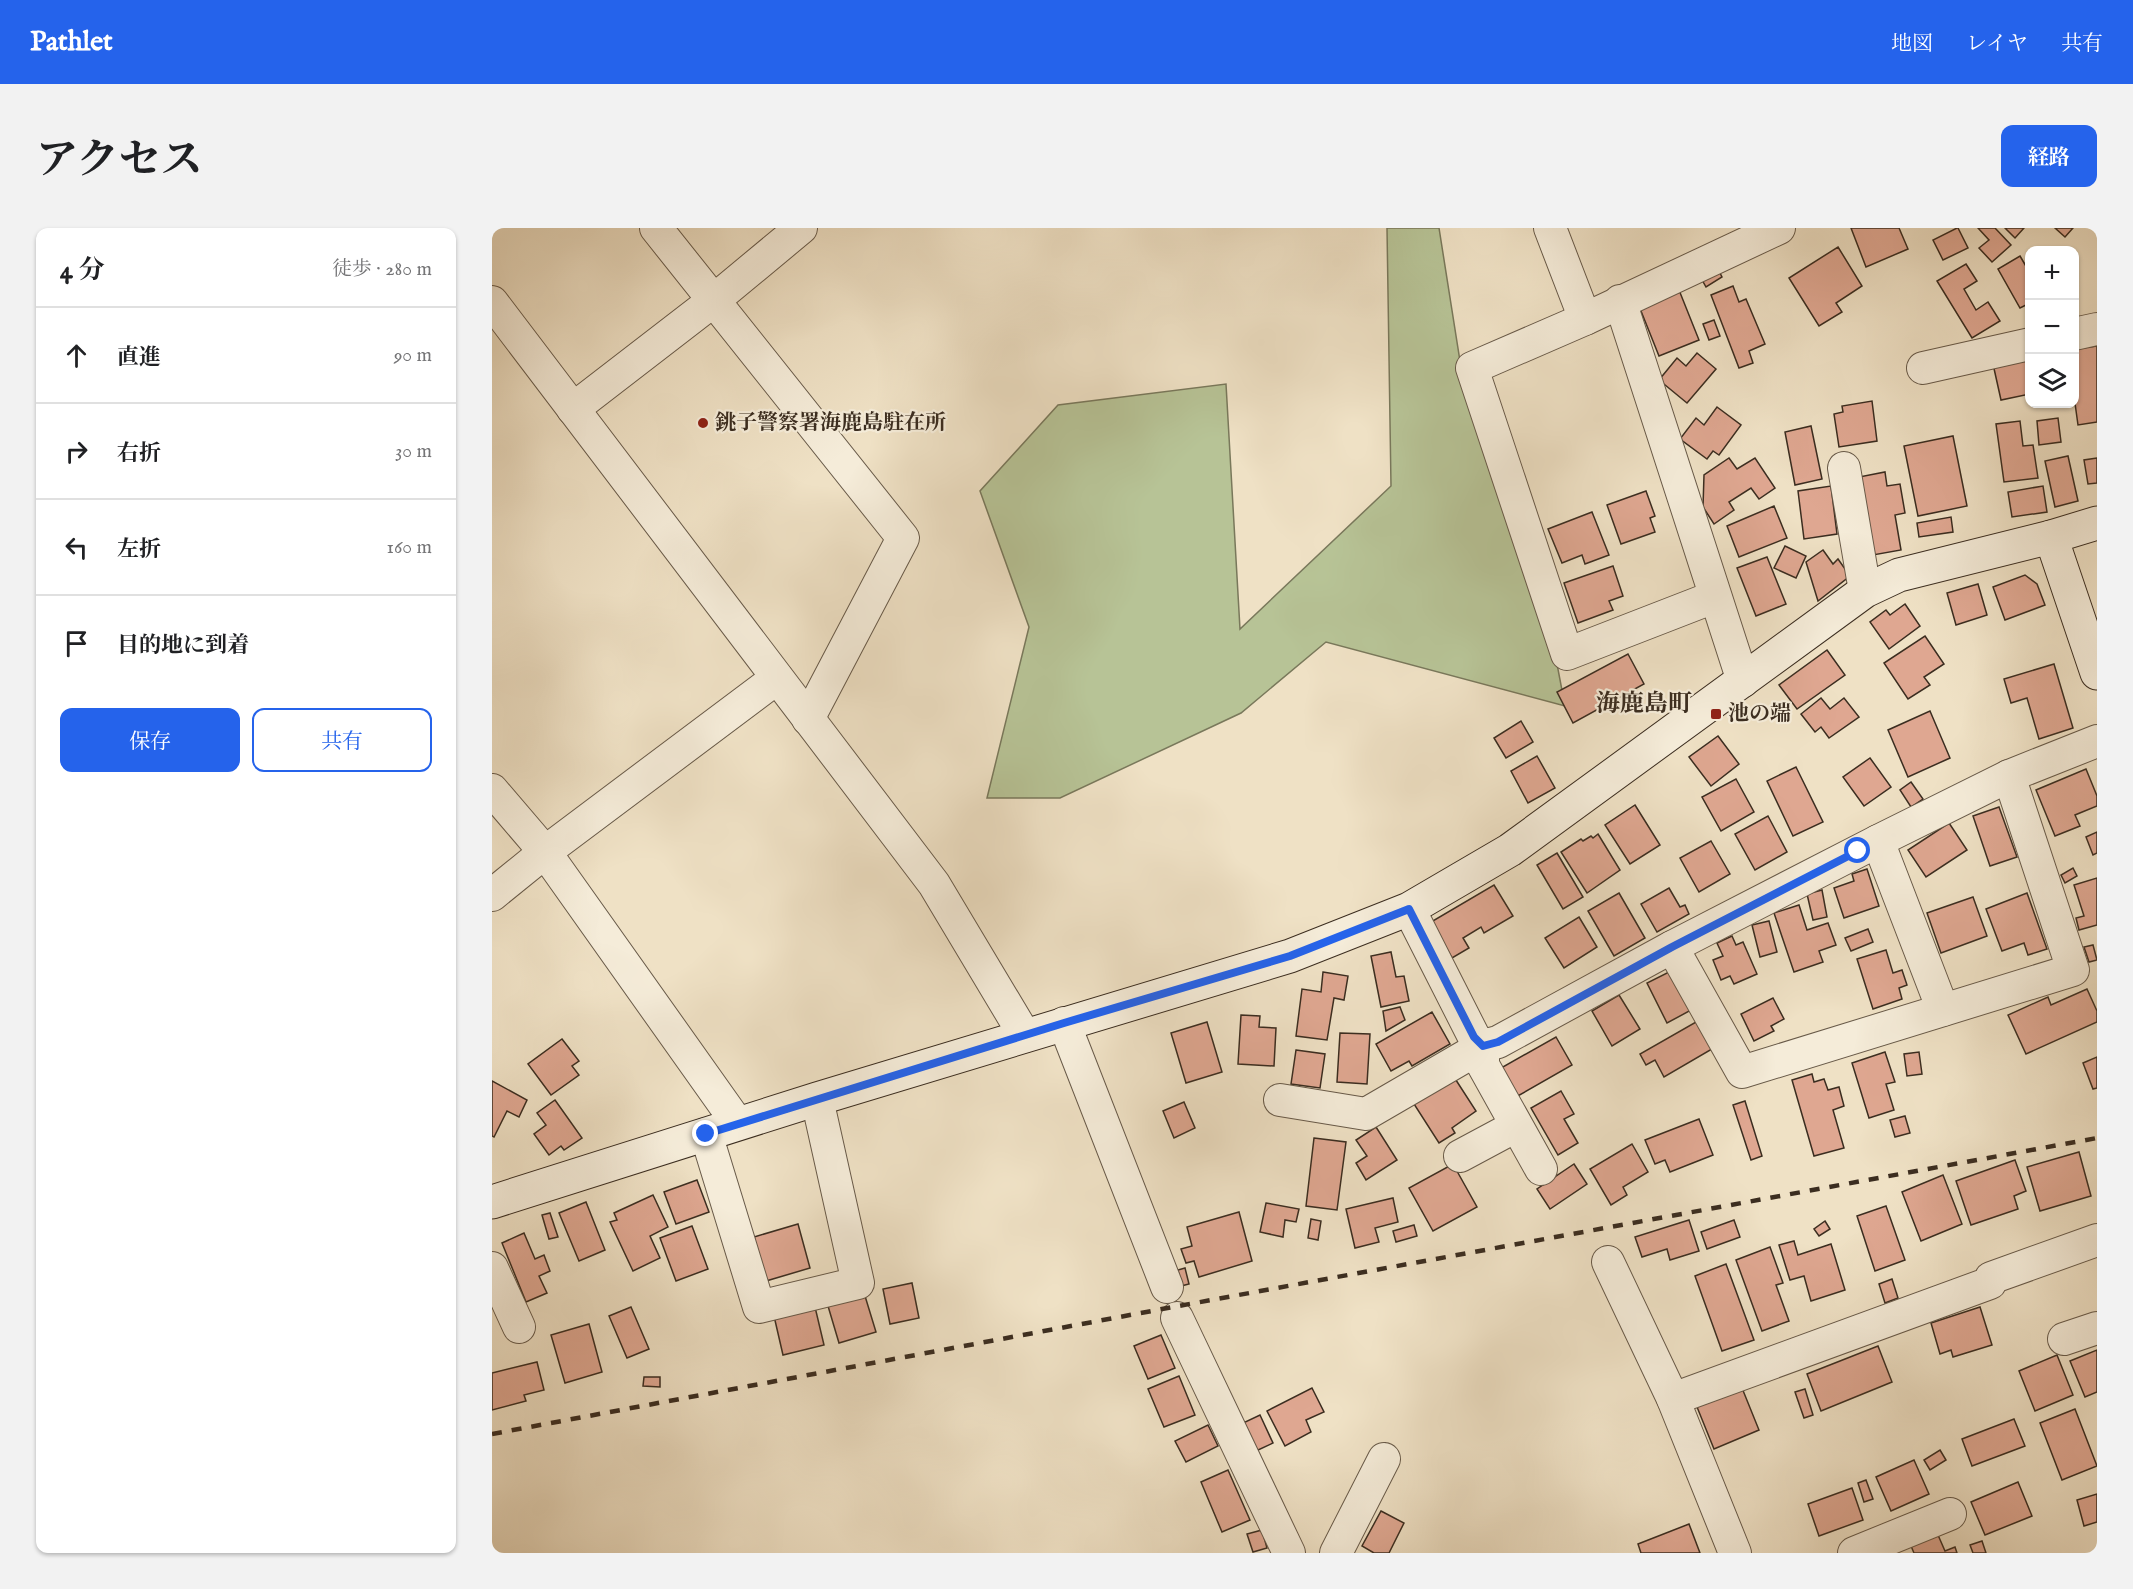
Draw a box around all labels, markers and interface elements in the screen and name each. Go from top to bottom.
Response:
text: Pathlet [30,25,113,60]
text: 地図 [1891,31,1933,58]
text: レイヤ [1966,31,2028,58]
text: 共有 [2061,31,2103,58]
button: 経路 [2001,125,2097,187]
text: アクセス [36,135,203,188]
map controls [2025,246,2079,408]
button: + [2025,246,2079,300]
text: 4 分 [60,254,104,287]
text: 徒歩 · 280 m [332,257,432,282]
button: − [2025,300,2079,354]
icon: ahead [60,339,93,372]
text: 90 m [394,343,432,368]
text: 直進 [117,344,161,372]
button: layers [2025,354,2079,408]
place label: 銚子警察署海鹿島駐在所 [715,410,946,437]
marker: 銚子警察署海鹿島駐在所 [696,416,710,430]
icon: right [60,435,93,468]
text: 30 m [395,439,432,464]
text: 右折 [117,440,161,468]
icon: left [60,531,93,564]
text: 160 m [386,535,432,560]
text: 左折 [117,536,161,564]
icon: arrive [60,627,93,660]
text: 目的地に到着 [117,632,249,660]
district label: 海鹿島町 [1596,689,1692,720]
place label: 池の端 [1728,701,1791,728]
marker: 池の端 [1709,707,1723,721]
button: 保存 [60,708,240,772]
button: 共有 [252,708,432,772]
route start [1844,837,1870,863]
route end [692,1120,718,1146]

